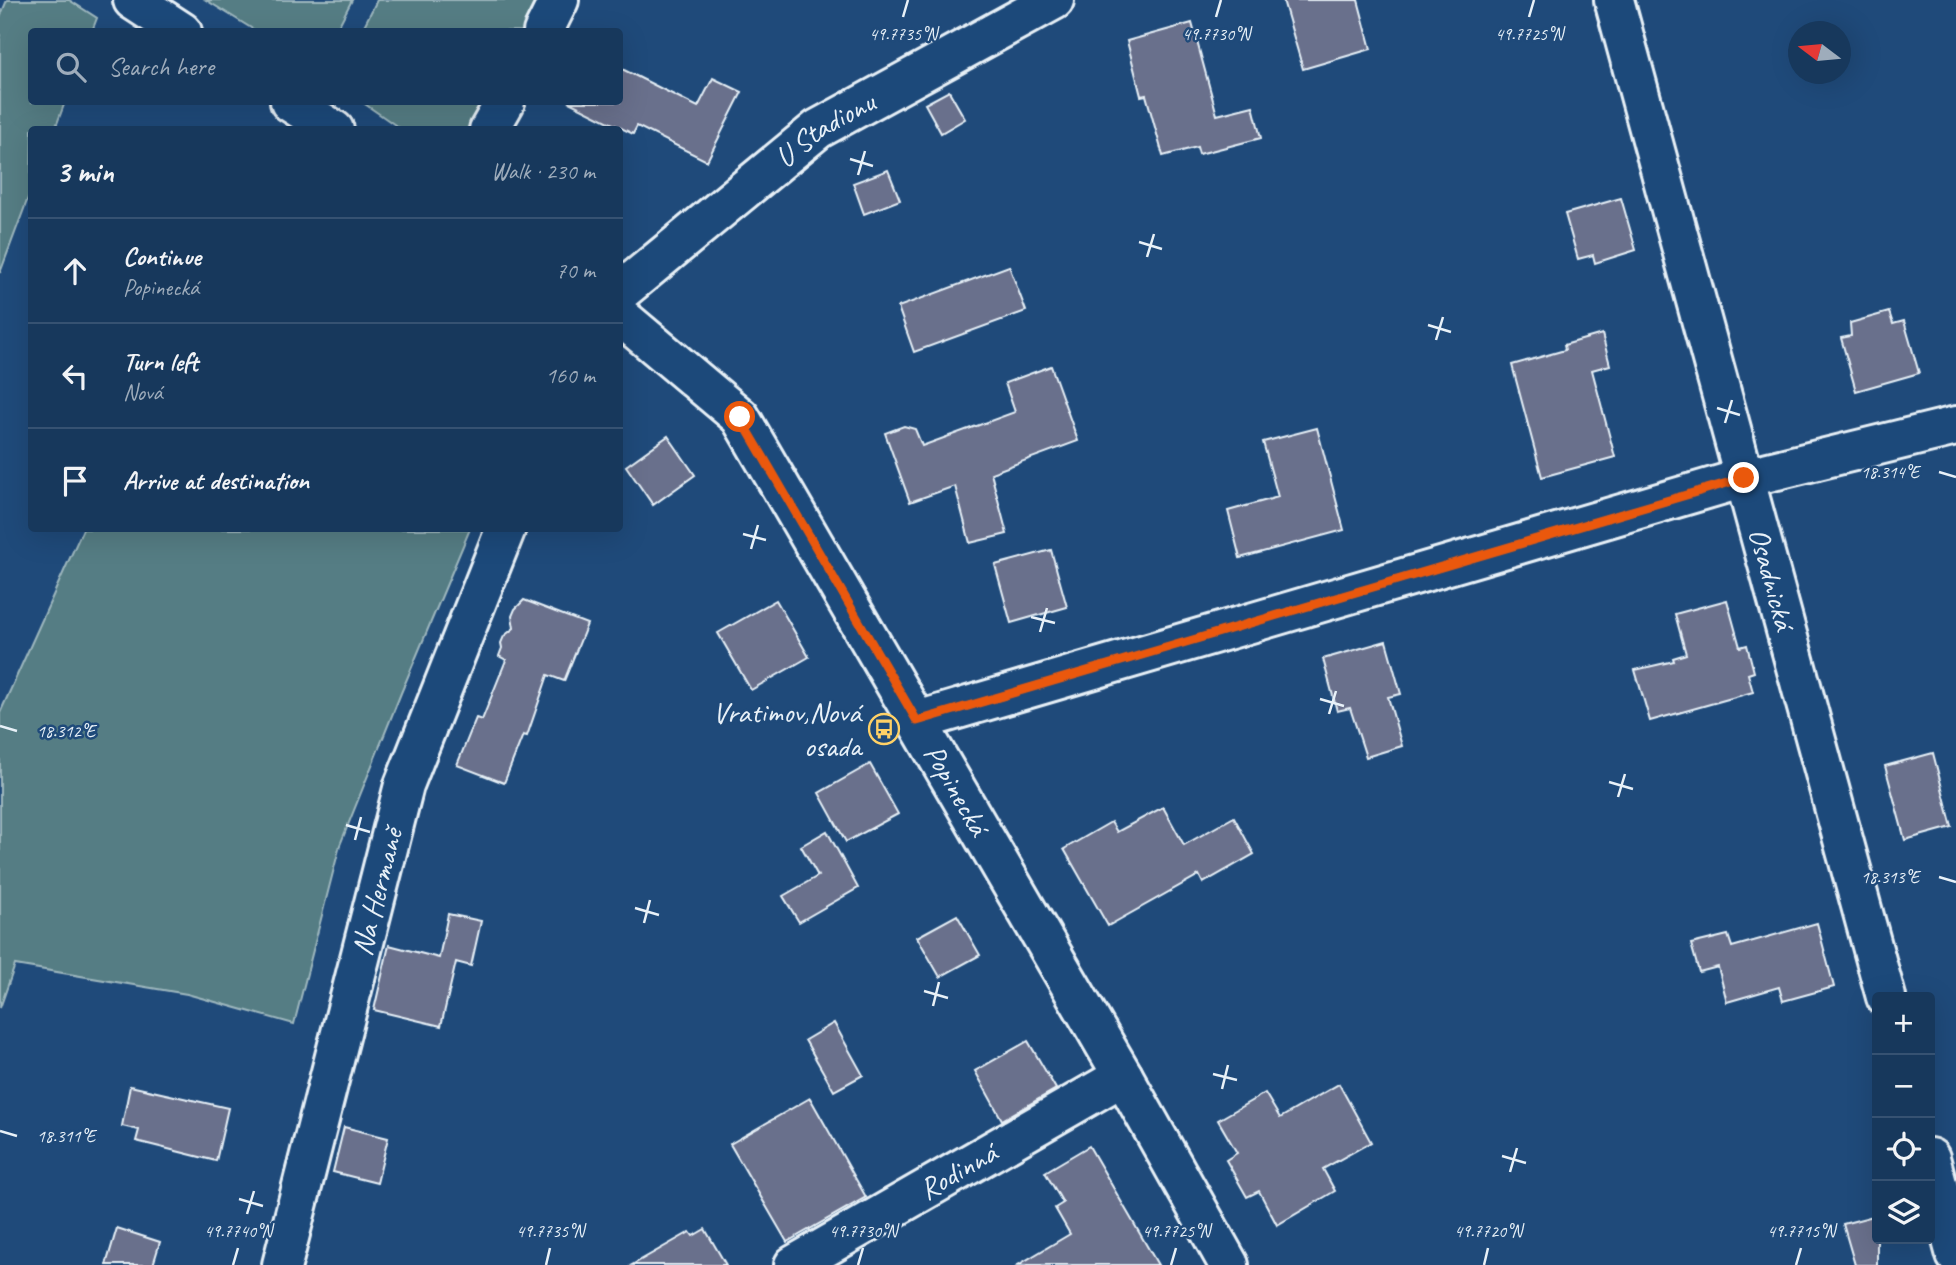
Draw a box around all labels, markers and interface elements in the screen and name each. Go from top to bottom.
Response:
north arrow [1788,21,1851,84]
text: 49.7735°N [869,23,940,45]
text: 49.7730°N [1182,23,1253,45]
text: 49.7725°N [1495,23,1566,45]
search box [28,28,623,105]
icon: search [52,48,90,86]
text: Search here [108,50,214,83]
street label: U Stadionu [767,82,883,176]
text: 3 min [56,153,113,191]
text: Walk · 230 m [491,157,595,186]
text: Continue [123,240,201,273]
icon: ahead [56,252,94,290]
text: 70 m [556,256,595,285]
text: Popinecká [123,273,199,302]
text: Turn left [123,345,198,378]
icon: left [56,357,94,395]
text: 160 m [546,361,595,390]
text: Nová [123,378,163,407]
route start [724,401,755,432]
text: 18.314°E [1861,461,1922,483]
icon: arrive [56,462,94,500]
route end [1728,462,1759,493]
text: Arrive at destination [123,464,309,497]
street label: Osadnická [1740,524,1805,637]
place label: Vratimov,Nová osada [713,693,864,765]
bus stop icon: Vratimov,Nová osada [867,712,901,746]
text: 18.312°E [37,720,98,742]
street label: Popinecká [915,737,999,845]
street label: Na Hermaně [342,820,412,959]
text: 18.313°E [1861,866,1922,888]
map controls [1872,992,1935,1244]
button: + [1872,992,1935,1055]
button: − [1872,1055,1935,1118]
button: locate [1872,1118,1935,1181]
text: 18.311°E [37,1125,98,1147]
street label: Rodinná [912,1132,1006,1208]
button: layers [1872,1181,1935,1244]
text: 49.7740°N [204,1220,275,1242]
text: 49.7735°N [516,1220,587,1242]
text: 49.7730°N [829,1220,900,1242]
text: 49.7725°N [1142,1220,1213,1242]
text: 49.7720°N [1454,1220,1525,1242]
text: 49.7715°N [1767,1220,1838,1242]

